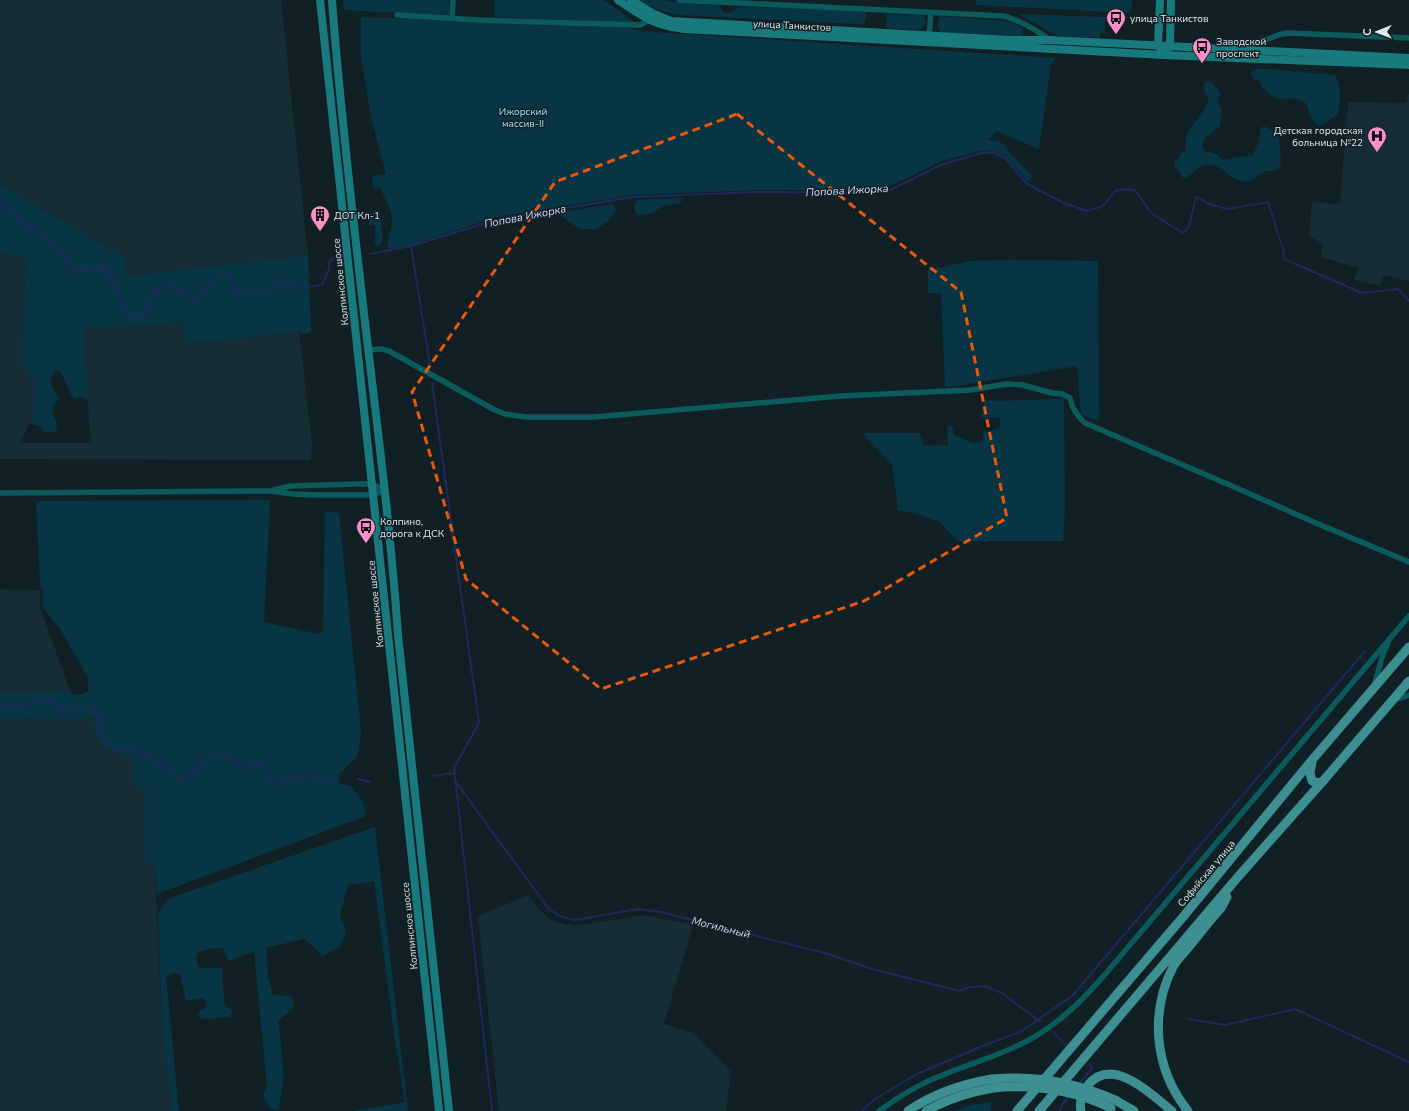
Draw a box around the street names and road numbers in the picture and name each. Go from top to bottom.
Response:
street label: улица Танкистов [752,17,832,35]
street label: Колпинское шоссе [329,238,353,326]
street label: Колпинское шоссе [364,560,388,648]
street label: Софийская улица [1175,837,1239,910]
street label: Колпинское шоссе [398,882,422,970]

